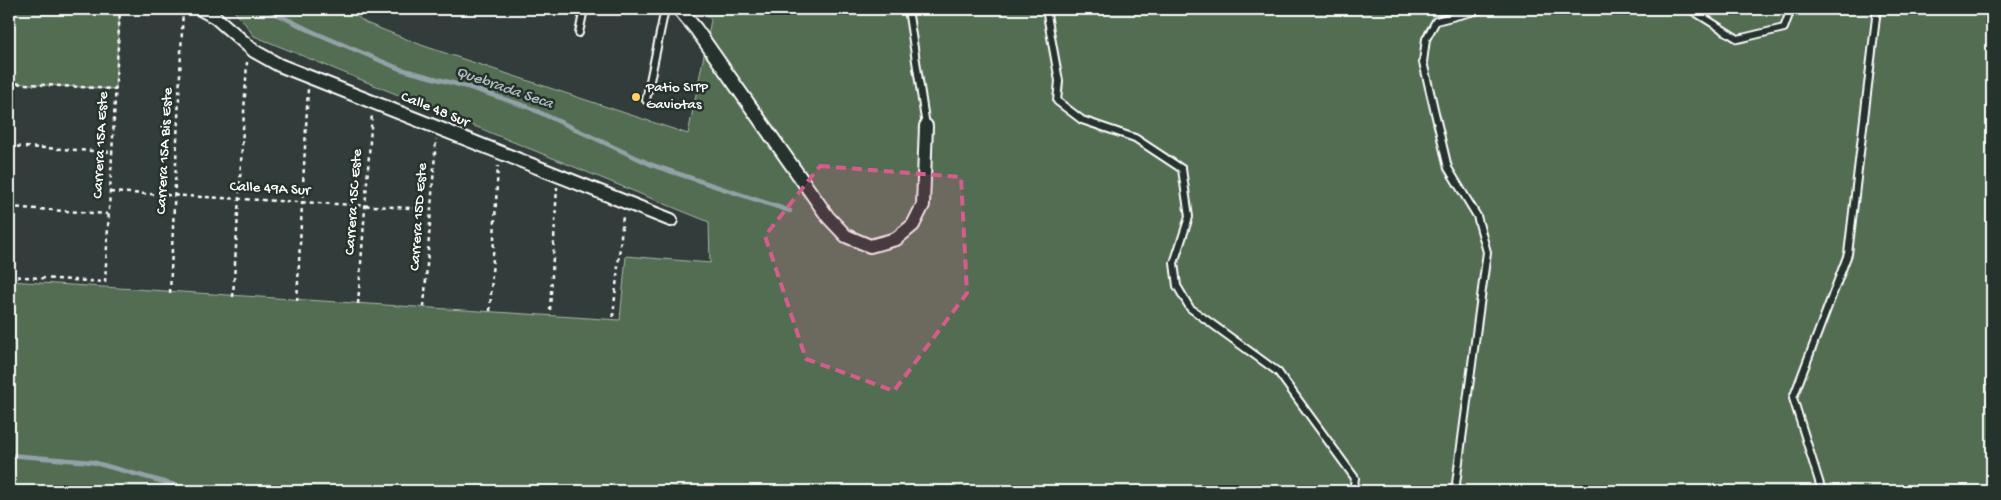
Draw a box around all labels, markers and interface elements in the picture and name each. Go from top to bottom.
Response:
water label: Quebrada Seca [453,63,556,115]
place label: Patio SITP Gaviotas [645,79,709,114]
street label: Carrera 15A Bis Este [153,87,177,215]
street label: Calle 48 Sur [398,88,474,133]
street label: Carrera 15A Este [89,91,113,199]
marker: Patio SITP Gaviotas [630,91,642,103]
street label: Carrera 15C Este [341,148,367,256]
street label: Carrera 15D Este [406,162,432,272]
street label: Calle 49A Sur [229,178,312,200]

